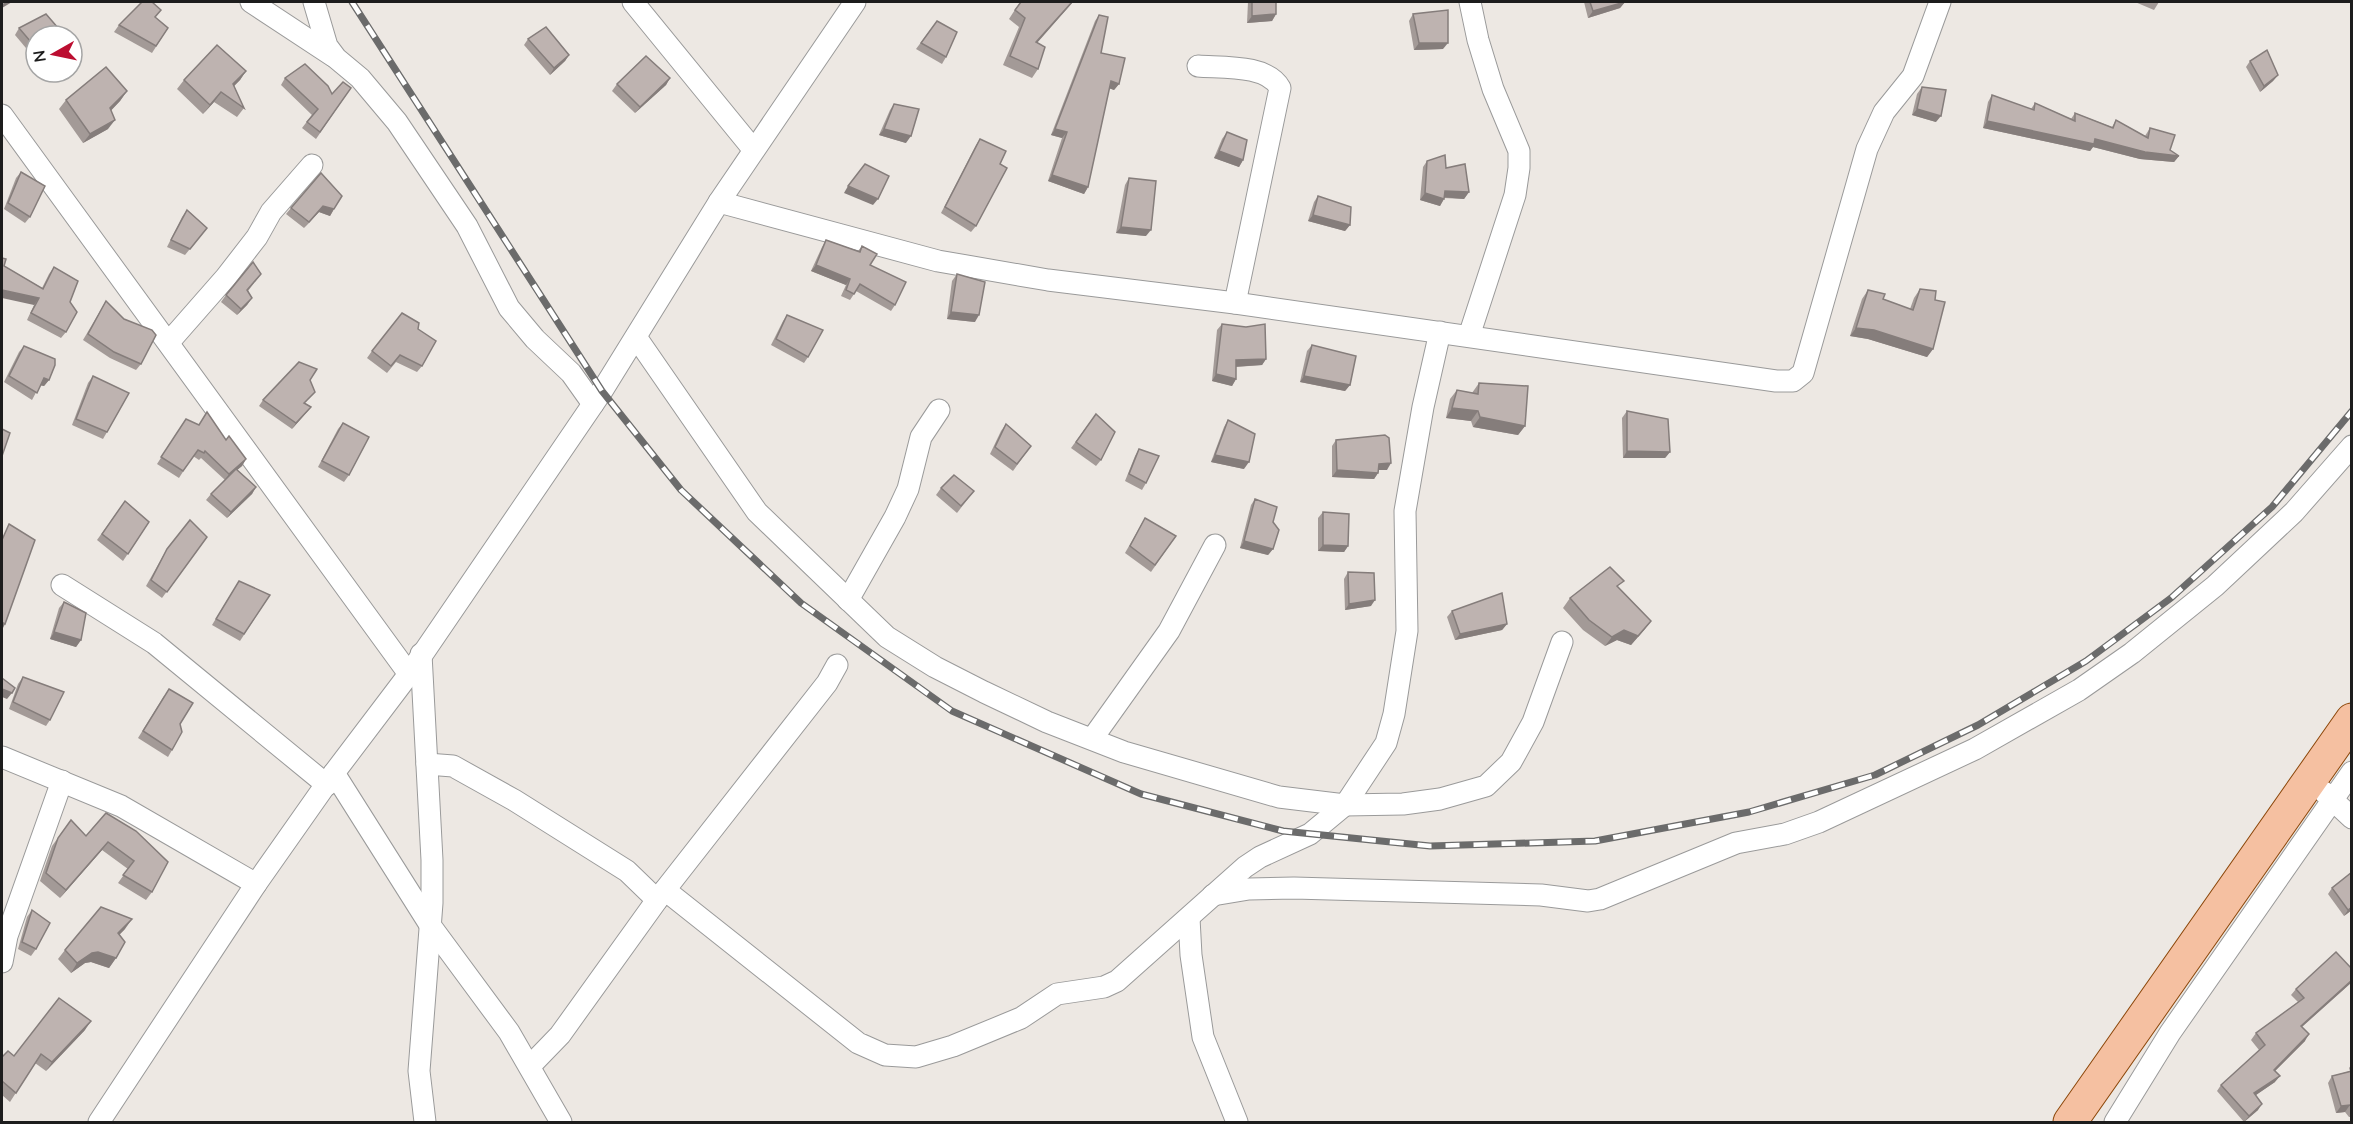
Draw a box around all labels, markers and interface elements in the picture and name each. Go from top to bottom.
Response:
north arrow [24,24,84,84]
text: N [28,49,52,64]

